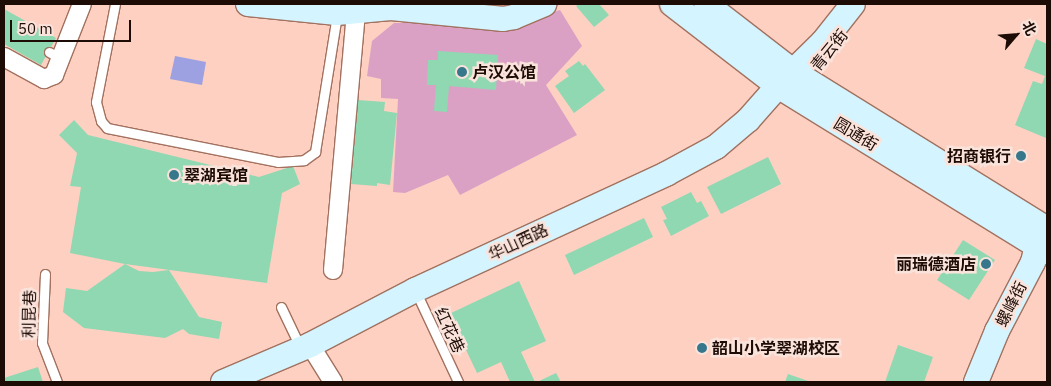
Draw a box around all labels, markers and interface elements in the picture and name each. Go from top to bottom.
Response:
scale bar [12,10,134,42]
north arrow [991,10,1041,60]
text: 北 [1018,18,1041,39]
text: 50 m [18,19,53,38]
street label: 青云街 [806,25,852,75]
place label: 卢汉公馆 [472,62,536,82]
marker: 卢汉公馆 [456,66,468,78]
street label: 圆通街 [830,113,882,155]
place label: 招商银行 [947,146,1011,166]
marker: 招商银行 [1015,150,1027,162]
place label: 翠湖宾馆 [184,165,248,185]
marker: 翠湖宾馆 [168,169,180,181]
street label: 华山西路 [485,220,551,264]
place label: 丽瑞德酒店 [896,254,976,274]
marker: 丽瑞德酒店 [980,258,992,270]
street label: 螺峰街 [992,278,1030,330]
street label: 利昆巷 [19,290,39,338]
street label: 红花巷 [431,304,469,356]
place label: 韶山小学翠湖校区 [712,338,840,358]
marker: 韶山小学翠湖校区 [696,342,708,354]

